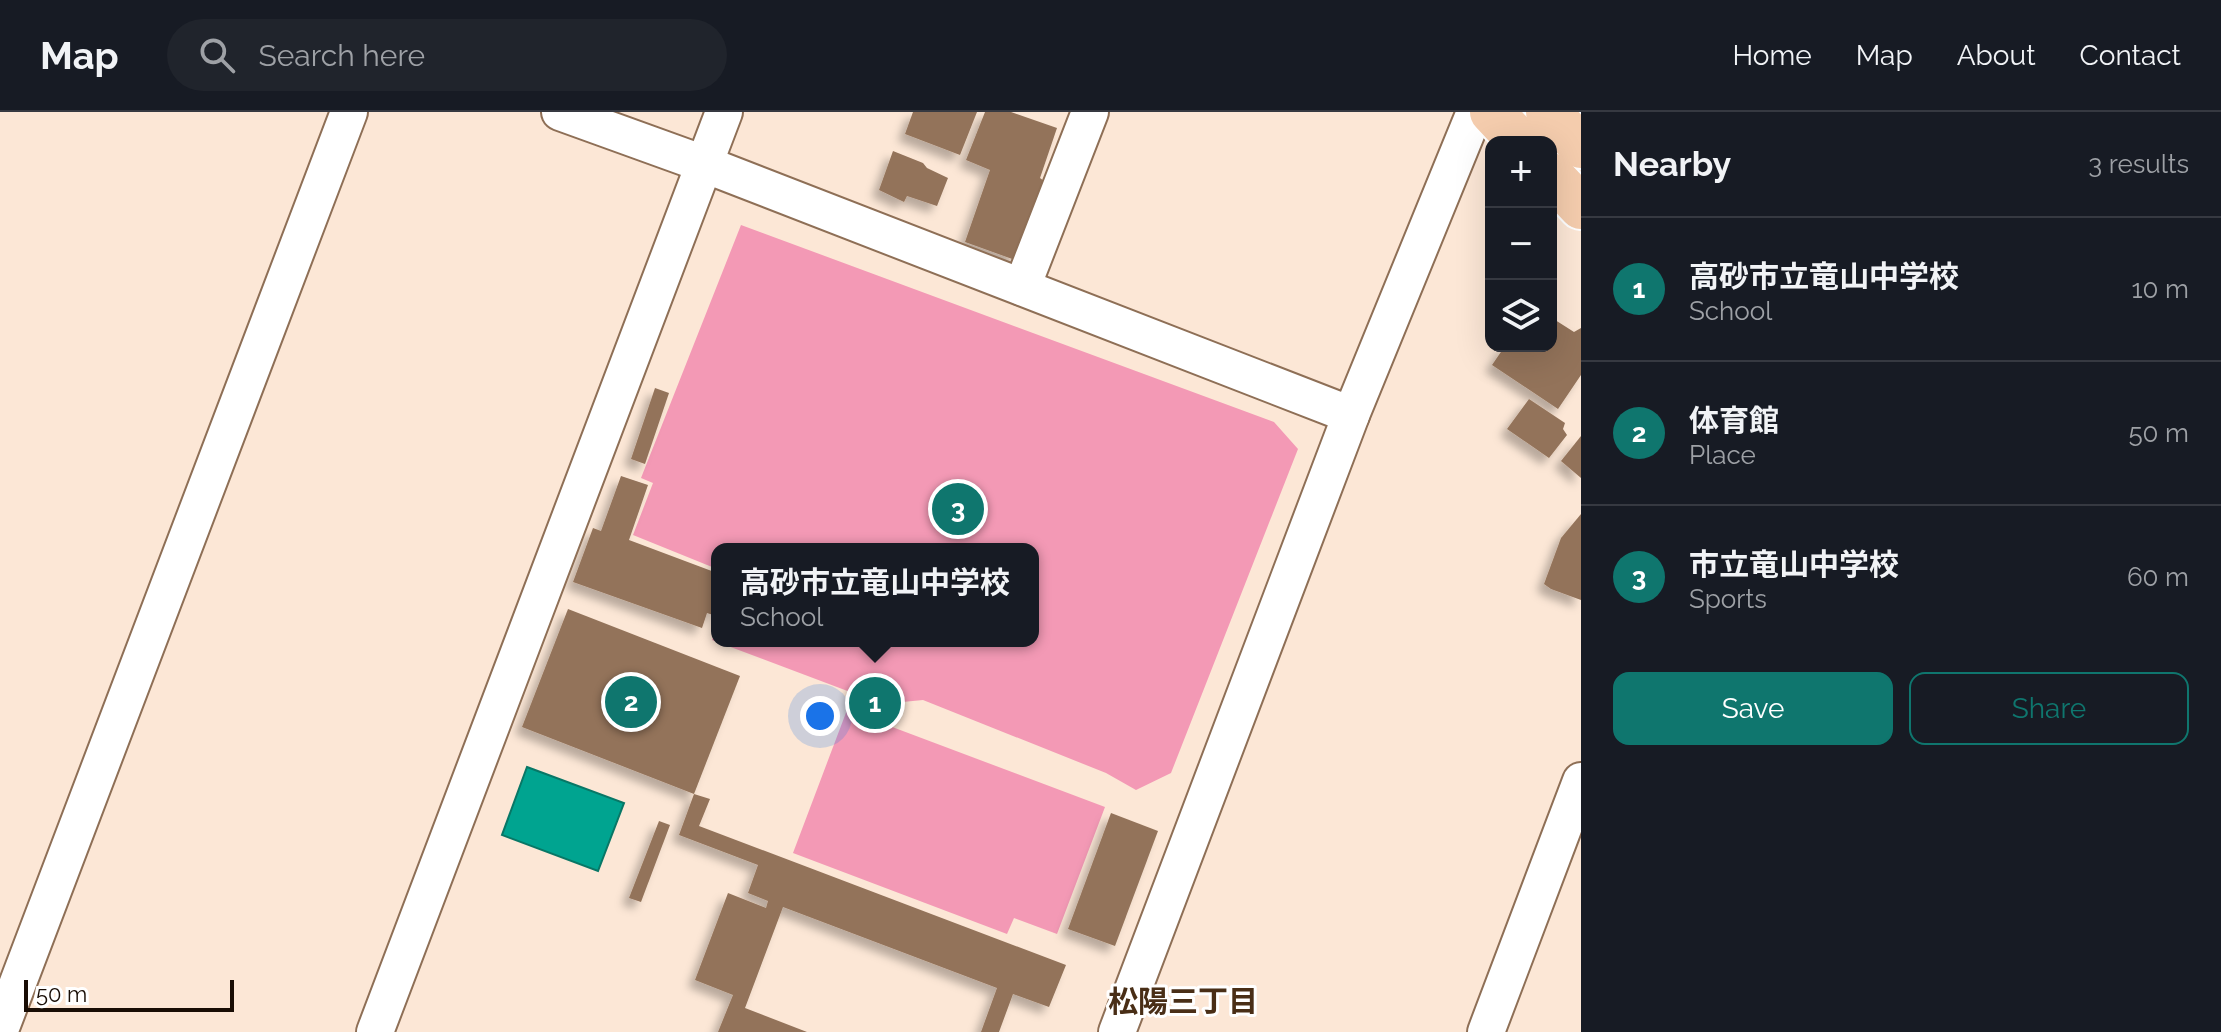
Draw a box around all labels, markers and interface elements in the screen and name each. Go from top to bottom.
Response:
search box [167,19,727,91]
text: Map [40,33,119,78]
icon: search [195,33,239,77]
text: Search here [259,38,425,73]
text: Home [1732,39,1812,72]
text: Map [1856,39,1913,72]
text: About [1957,39,2036,72]
text: Contact [2080,39,2181,72]
map controls [1485,136,1557,352]
button: + [1485,136,1557,208]
text: Nearby [1613,144,1731,184]
text: 3 results [2088,149,2189,179]
button: − [1485,208,1557,280]
text: 高砂市立竜山中学校 [1689,259,1959,294]
text: 1 [1633,274,1645,304]
text: 10 m [2131,274,2189,304]
button: layers [1485,280,1557,352]
text: School [1689,296,1772,326]
text: 体育館 [1689,403,1779,438]
text: 2 [1632,418,1646,448]
text: 50 m [2128,418,2189,448]
text: Place [1689,440,1756,470]
pin: 3 [932,479,984,539]
popup [711,543,1039,647]
text: 市立竜山中学校 [1689,547,1899,582]
text: 3 [1632,562,1646,592]
text: 60 m [2127,562,2189,592]
text: 高砂市立竜山中学校 [740,565,1010,600]
text: Sports [1689,584,1767,614]
text: School [740,602,823,632]
pin: 2 [605,672,657,732]
button: Save [1613,672,1893,745]
button: Share [1909,672,2189,745]
pin: 1 [849,673,901,733]
your location [800,696,840,736]
scale bar [24,976,234,1012]
text: 50 m [36,981,87,1007]
district label: 松陽三丁目 [1108,984,1258,1019]

